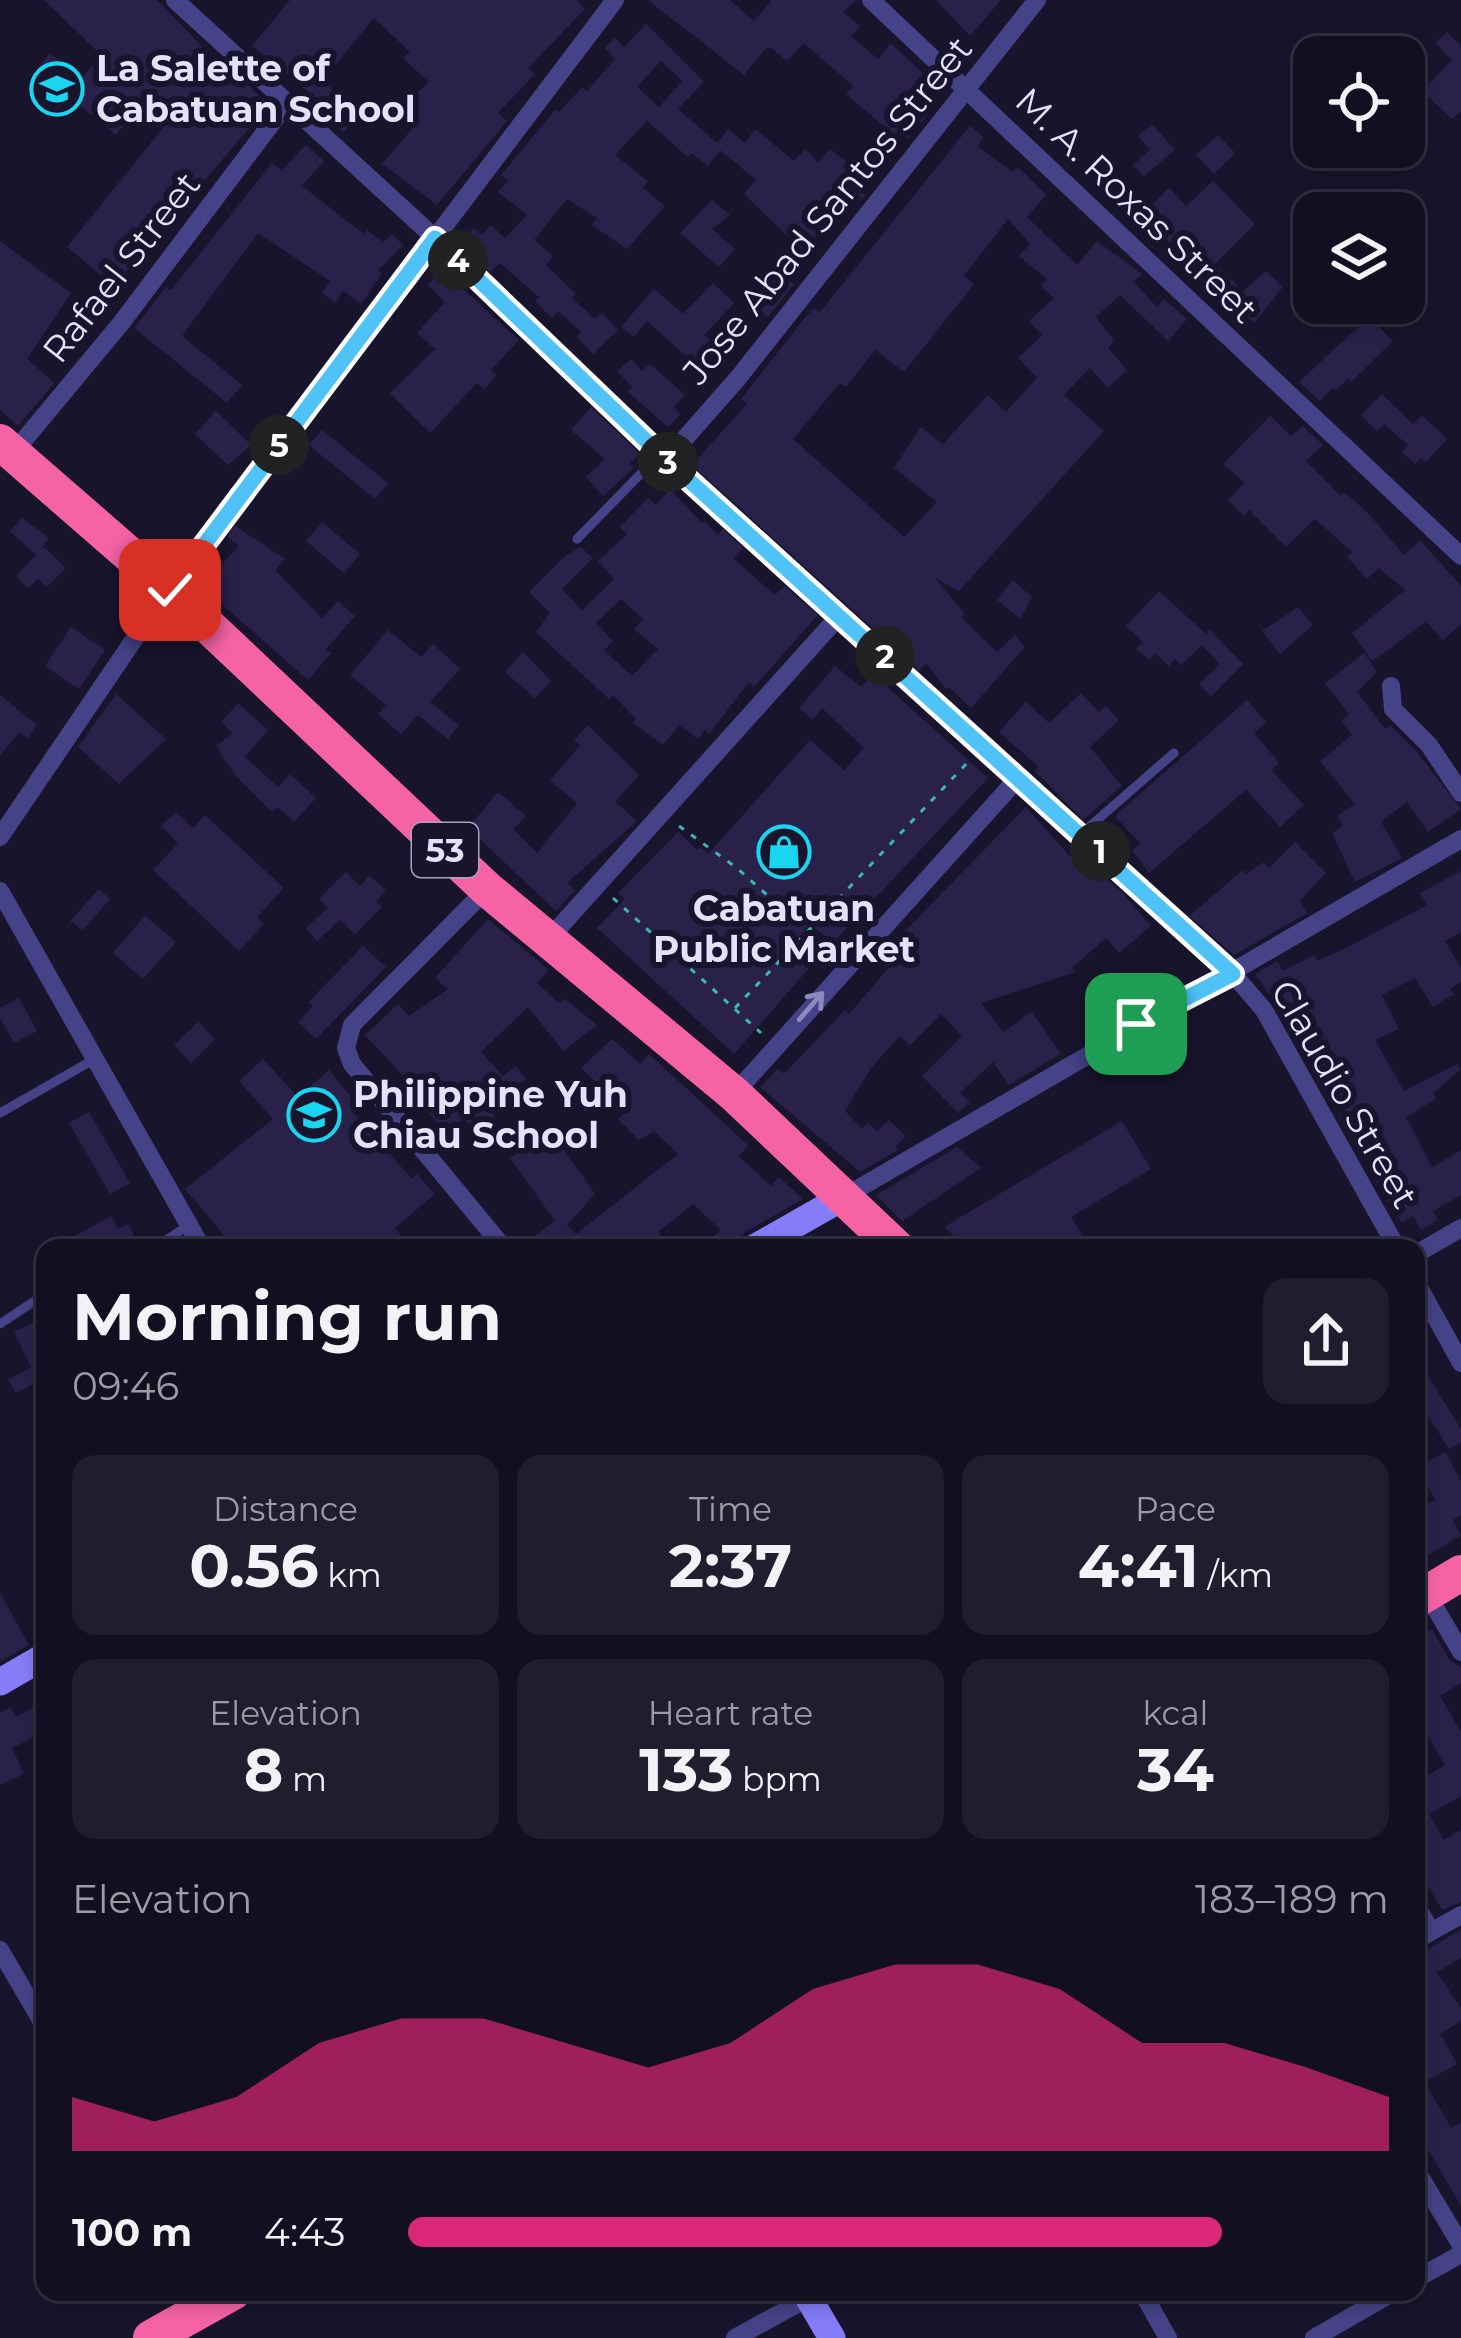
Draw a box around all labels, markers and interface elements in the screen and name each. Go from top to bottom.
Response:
street label: Jose Abad Santos Street [673,27,981,393]
map controls [1293,36,1425,324]
button: locate [1293,36,1425,168]
place label: La Salette of Cabatuan School [96,46,416,131]
school or university icon: La Salette of Cabatuan School [29,61,85,117]
street label: M. A. Roxas Street [1007,78,1267,332]
street label: Rafael Street [33,163,209,371]
button: layers [1293,192,1425,324]
pin: 4 [428,230,488,290]
text: 4 [447,240,469,280]
pin: 5 [249,415,309,475]
text: 5 [269,425,289,465]
pin: 3 [638,432,698,492]
text: 3 [658,442,678,482]
pin [119,539,221,641]
icon: check [137,557,203,623]
pin: 2 [855,626,915,686]
text: 2 [875,636,895,676]
pin: 1 [1070,821,1130,881]
road number: 53 [412,823,478,877]
shop icon: Cabatuan Public Market [756,824,812,880]
text: 1 [1094,831,1106,871]
place label: Cabatuan Public Market [653,886,915,971]
street label: Claudio Street [1262,972,1428,1216]
pin [1085,973,1187,1075]
one-way arrow [797,991,824,1022]
icon: arrive [1103,991,1169,1057]
place label: Philippine Yuh Chiau School [353,1072,628,1157]
school or university icon: Philippine Yuh Chiau School [286,1087,342,1143]
text: Morning run [72,1276,502,1357]
button: share [1263,1278,1389,1404]
text: 09:46 [72,1362,179,1410]
text: Distance [213,1489,358,1529]
text: Time [689,1489,772,1529]
text: Pace [1135,1489,1216,1529]
text: 0.56 [189,1529,319,1602]
text: 2:37 [669,1529,792,1602]
text: 4:41 [1078,1529,1199,1602]
text: km [319,1555,382,1595]
text: /km [1199,1555,1273,1595]
text: Elevation [209,1693,362,1733]
text: Heart rate [648,1693,813,1733]
text: kcal [1143,1693,1208,1733]
text: 8 [244,1733,283,1806]
text: 133 [639,1733,733,1806]
text: 34 [1137,1733,1214,1806]
text: m [283,1759,327,1799]
text: bpm [733,1759,822,1799]
text: Elevation [72,1875,252,1923]
text: 183–189 m [1195,1875,1389,1923]
text: 100 m [72,2208,192,2256]
text: 4:43 [264,2208,345,2256]

